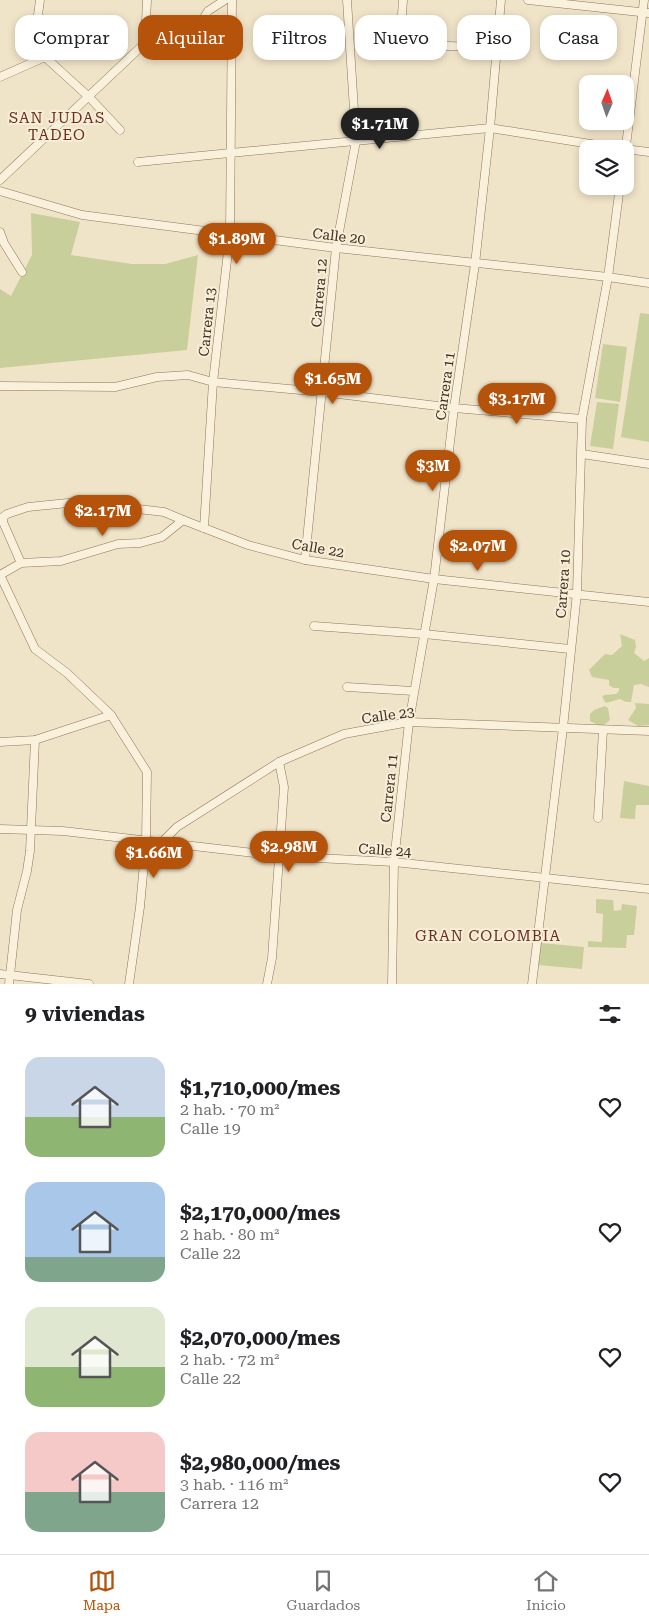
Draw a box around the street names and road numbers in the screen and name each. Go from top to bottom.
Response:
street label: Calle 20 [312,225,367,247]
street label: Carrera 12 [308,258,330,328]
street label: Carrera 13 [195,287,219,357]
street label: Carrera 11 [432,351,458,421]
street label: Calle 22 [290,536,346,561]
street label: Carrera 10 [553,549,573,619]
street label: Calle 23 [361,703,416,727]
street label: Carrera 11 [377,753,401,823]
street label: Calle 24 [358,840,412,860]

